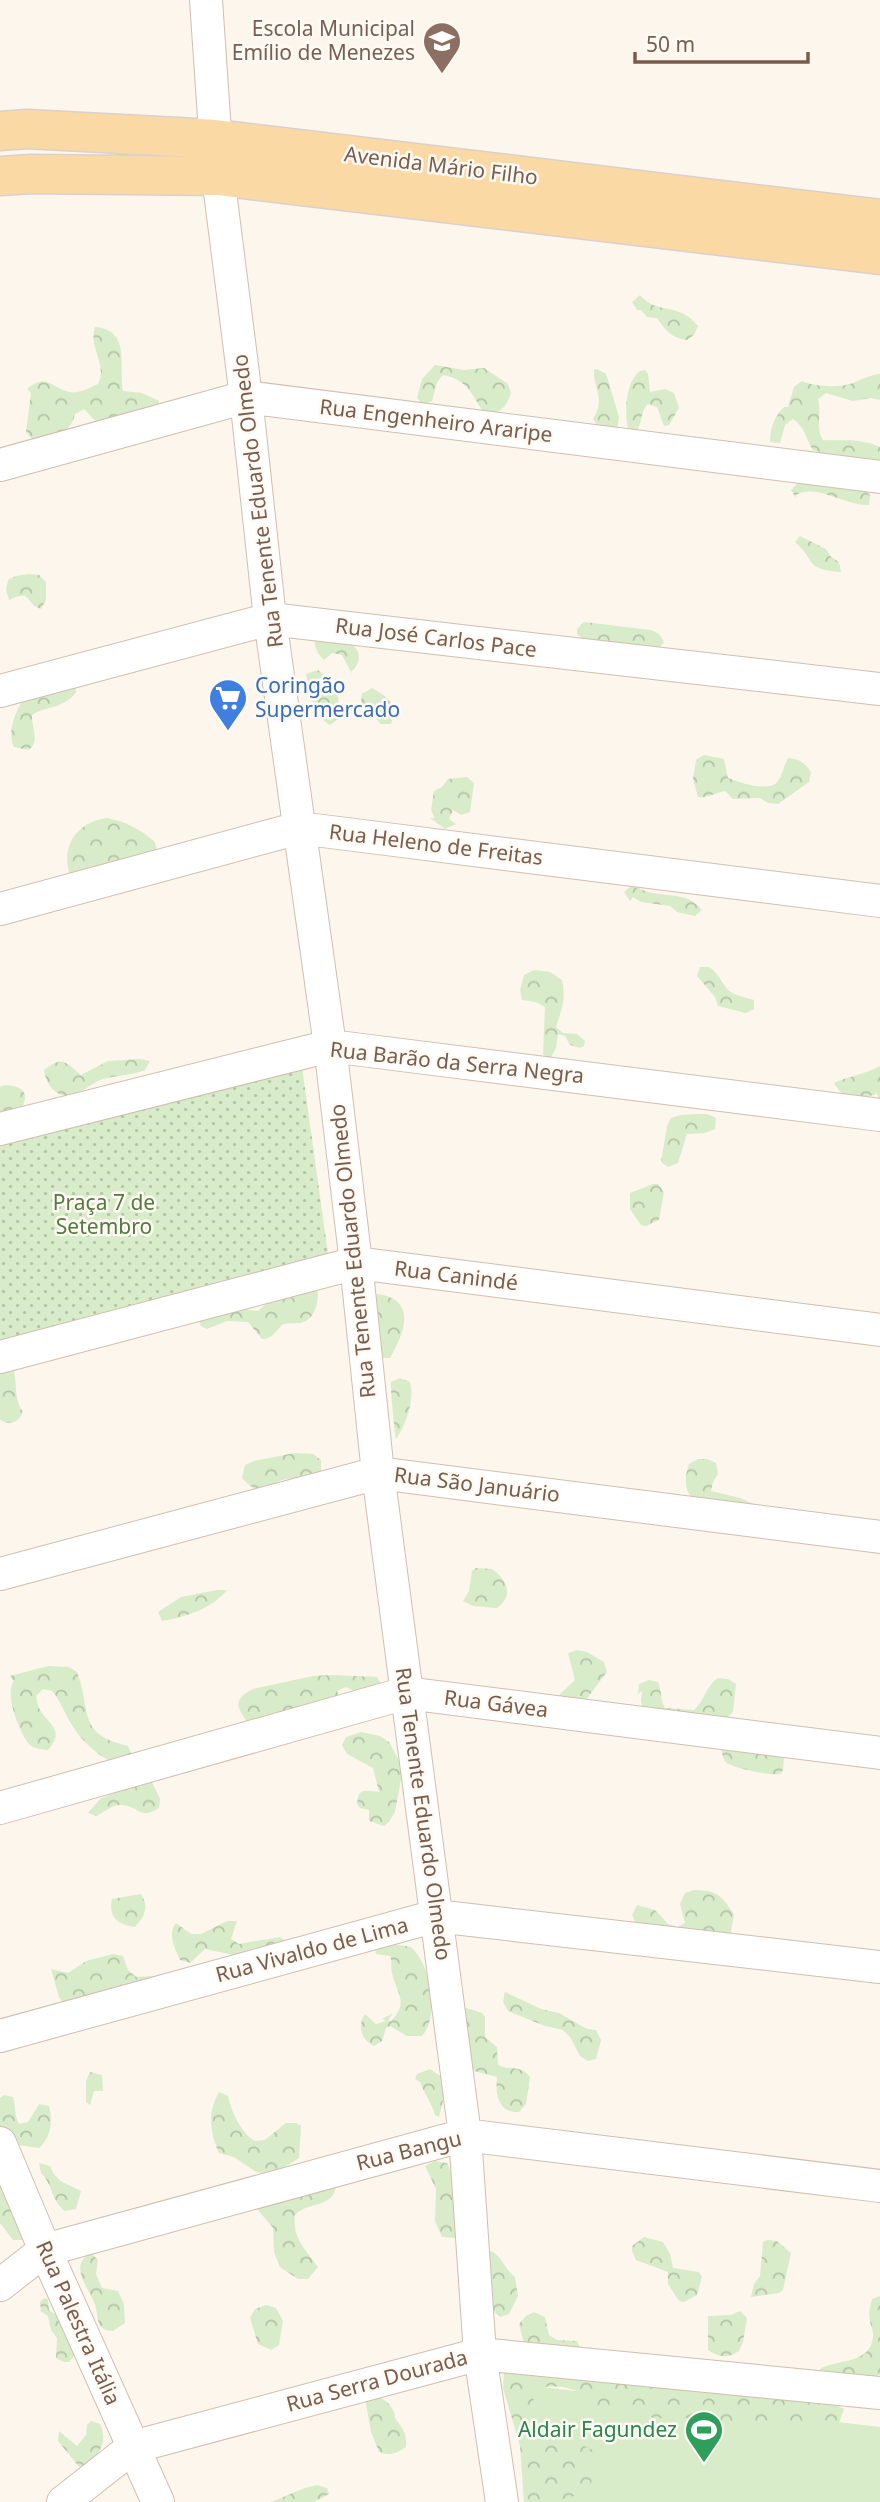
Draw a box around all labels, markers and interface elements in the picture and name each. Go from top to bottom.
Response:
place label: Escola Municipal Emílio de Menezes [232,14,415,66]
school or university icon: Escola Municipal Emílio de Menezes [421,20,463,75]
scale bar [635,21,808,65]
text: 50 m [646,30,695,58]
street label: Avenida Mário Filho [343,139,540,191]
street label: Rua Tenente Eduardo Olmedo [225,353,289,650]
street label: Rua Engenheiro Araripe [318,392,554,448]
street label: Rua José Carlos Pace [334,611,539,663]
place label: Coringão Supermercado [255,671,400,723]
supermarket icon: Coringão Supermercado [207,677,249,732]
street label: Rua Heleno de Freitas [328,817,545,871]
street label: Rua Barão da Serra Negra [329,1035,586,1089]
street label: Rua Tenente Eduardo Olmedo [323,1103,381,1400]
park label: Praça 7 de Setembro [53,1188,155,1240]
street label: Rua Canindé [393,1254,520,1296]
street label: Rua São Januário [393,1460,562,1508]
street label: Rua Tenente Eduardo Olmedo [390,1666,458,1962]
street label: Rua Gávea [442,1683,550,1723]
street label: Rua Vivaldo de Lima [212,1910,411,1988]
street label: Rua Bangu [353,2123,464,2177]
street label: Rua Palestra Itália [30,2236,128,2409]
street label: Rua Serra Dourada [283,2342,470,2418]
sports icon: Aldair Fagundez [683,2409,725,2464]
place label: Aldair Fagundez [518,2415,677,2443]

